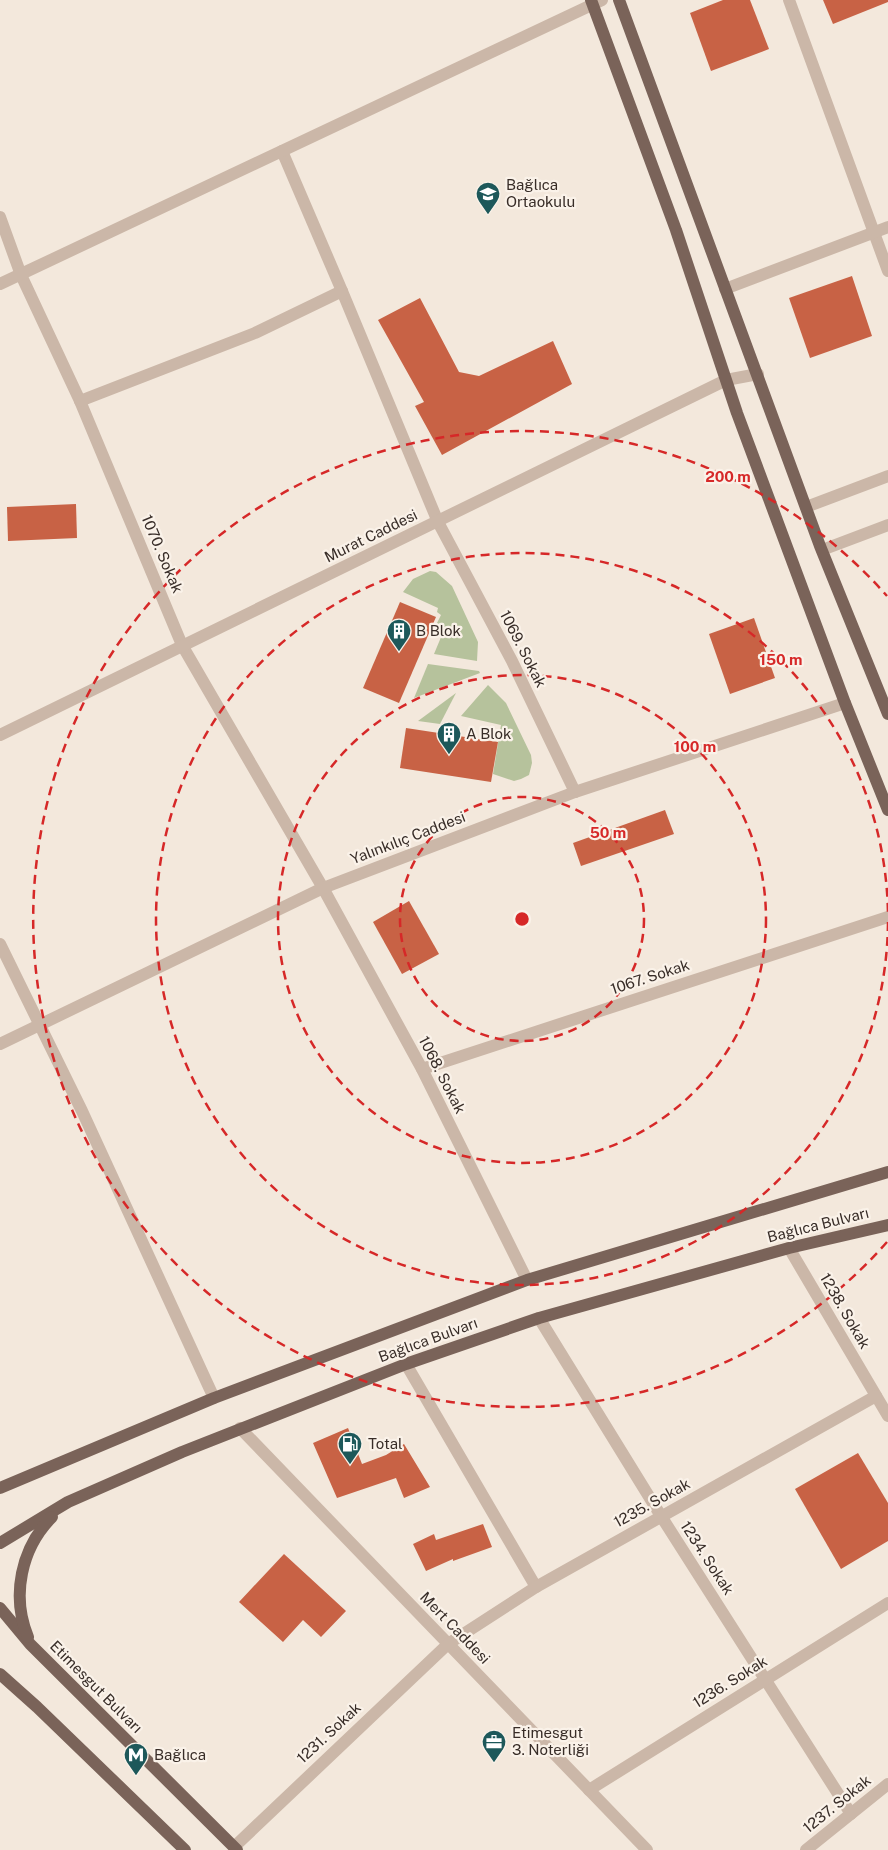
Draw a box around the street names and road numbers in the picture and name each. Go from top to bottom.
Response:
street label: Murat Caddesi [322,506,420,565]
street label: 1070. Sokak [138,512,187,595]
street label: 1069. Sokak [497,607,550,690]
street label: Yalınkılıç Caddesi [348,808,468,867]
street label: 1067. Sokak [608,956,691,997]
street label: 1068. Sokak [416,1033,469,1116]
street label: Bağlıca Bulvarı [765,1204,870,1245]
street label: 1238. Sokak [817,1270,874,1352]
street label: Bağlıca Bulvarı [376,1314,480,1365]
street label: 1235. Sokak [611,1475,693,1530]
street label: 1234. Sokak [677,1518,738,1598]
street label: Mert Caddesi [417,1588,494,1667]
street label: Etimesgut Bulvarı [47,1637,146,1736]
street label: 1236. Sokak [690,1652,770,1711]
street label: 1231. Sokak [293,1699,364,1766]
street label: 1237. Sokak [800,1771,874,1836]

